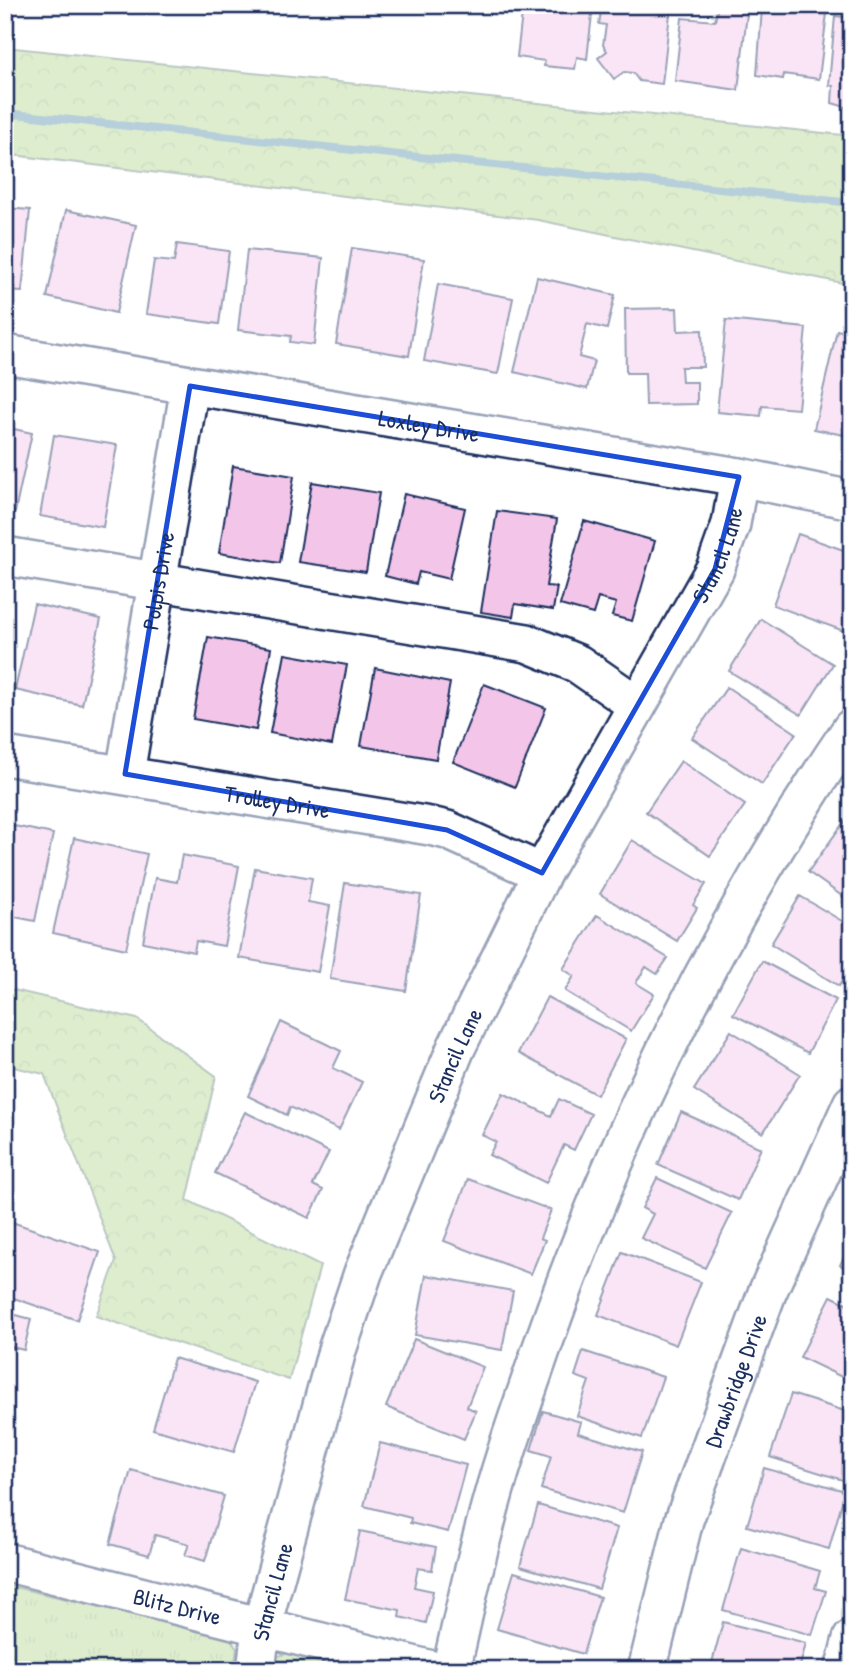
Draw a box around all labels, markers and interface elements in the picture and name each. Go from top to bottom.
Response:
street label: Loxley Drive [376,401,482,449]
street label: Stancil Lane [684,505,749,608]
street label: Polpis Drive [134,529,181,632]
street label: Trolley Drive [222,777,332,825]
street label: Stancil Lane [420,1002,489,1107]
street label: Drawbridge Drive [696,1309,774,1452]
street label: Stancil Lane [244,1539,299,1642]
street label: Blitz Drive [130,1580,225,1632]

